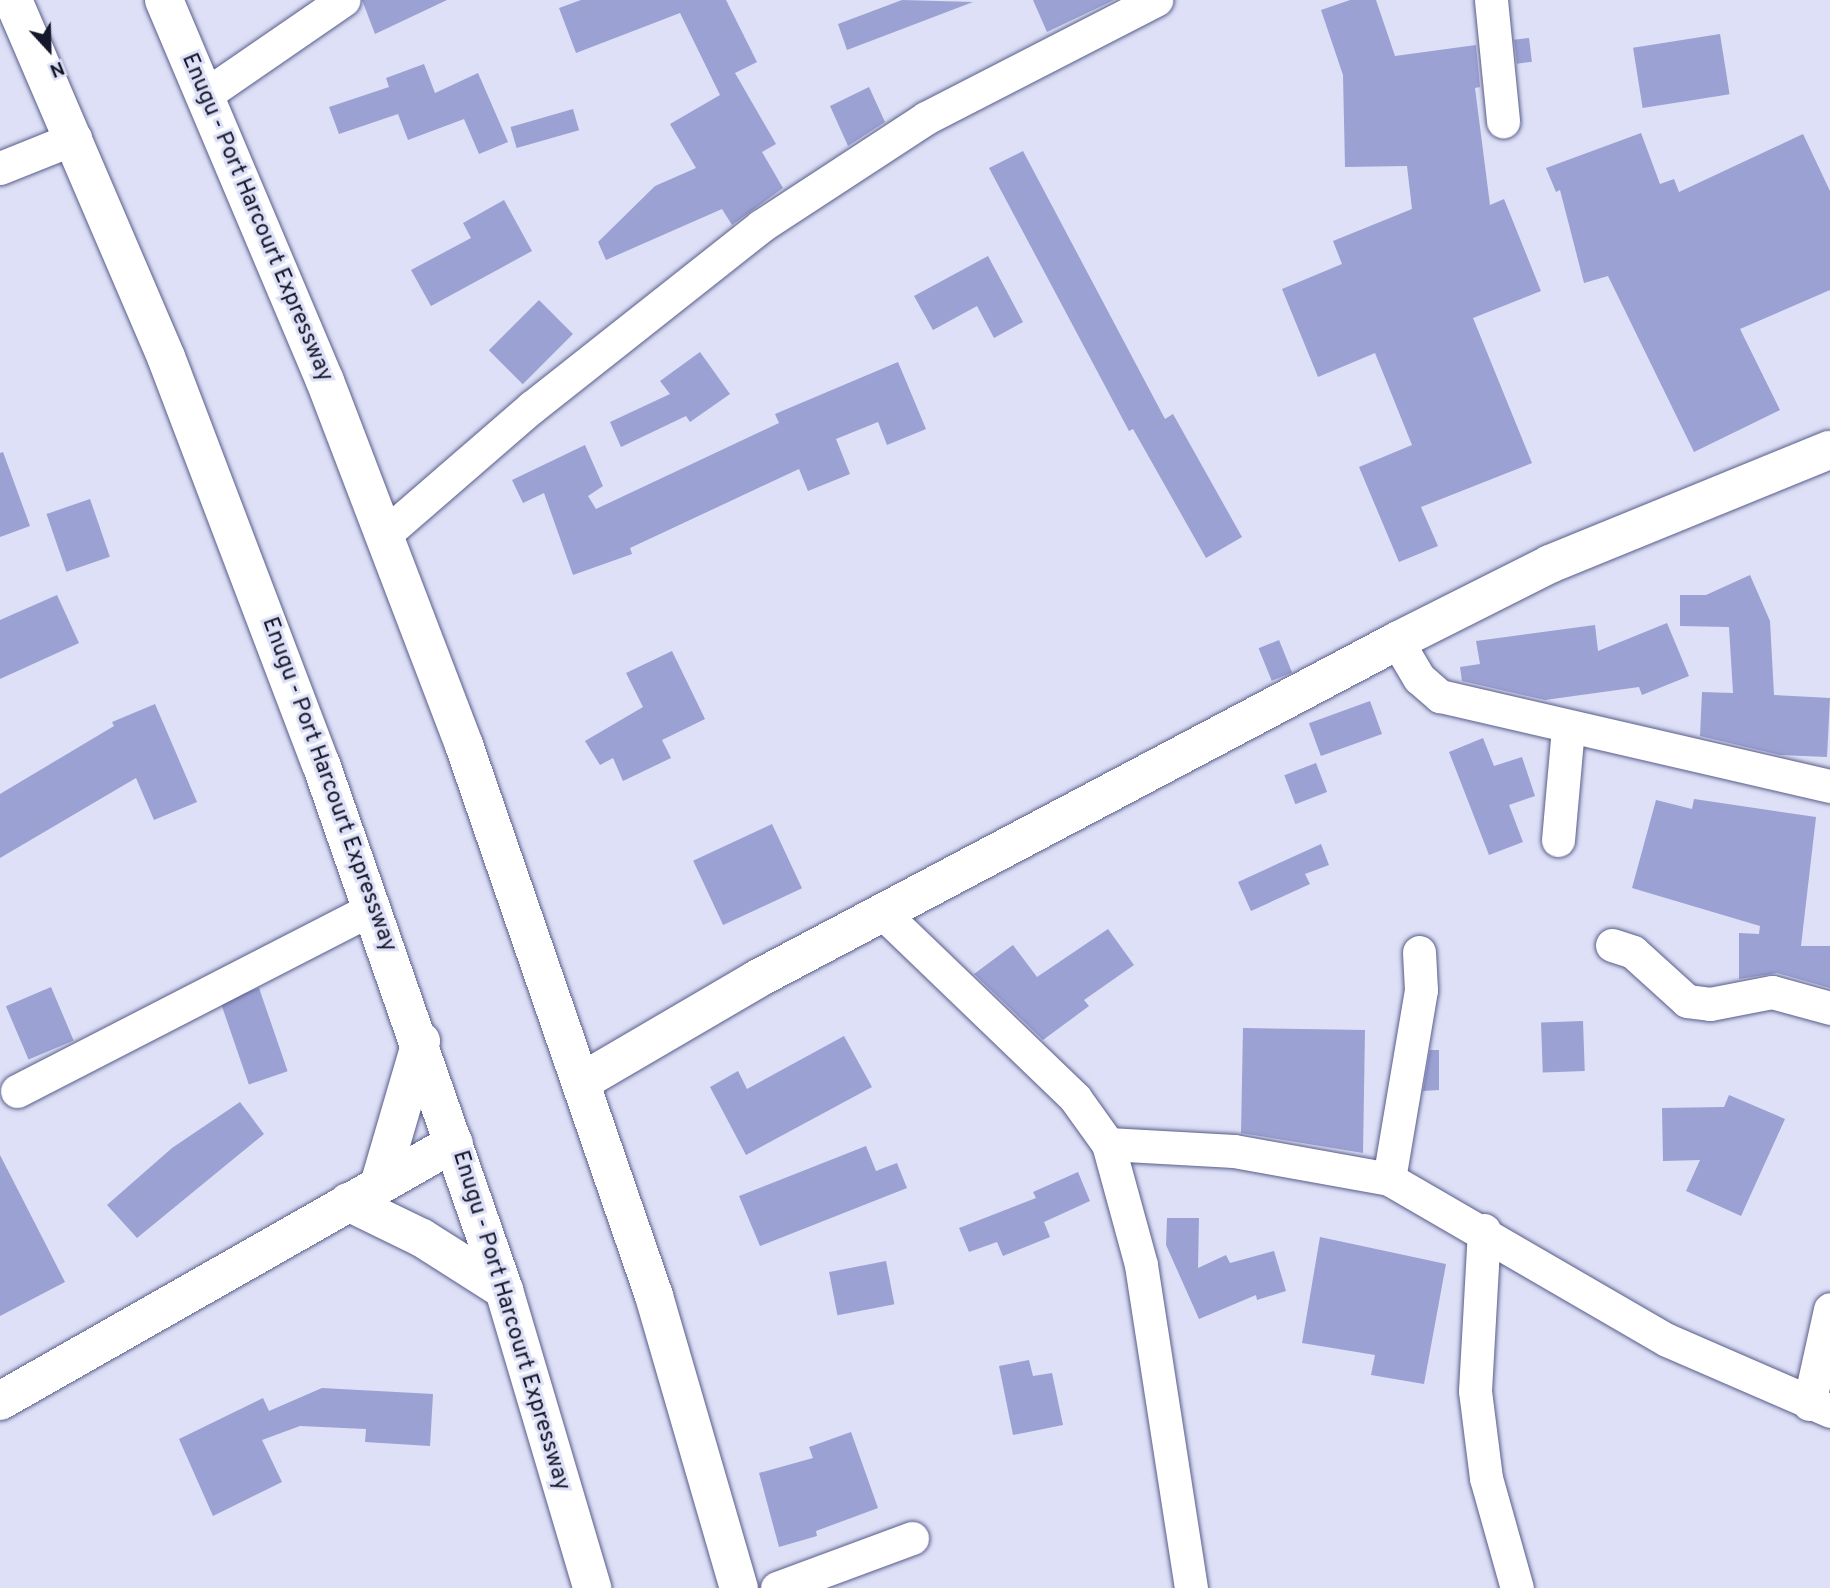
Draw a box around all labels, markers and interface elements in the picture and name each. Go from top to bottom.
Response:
north arrow [14,14,84,84]
street label: Enugu - Port Harcourt Expressway [174,50,338,386]
text: N [46,55,68,82]
street label: Enugu - Port Harcourt Expressway [254,614,402,956]
street label: Enugu - Port Harcourt Expressway [445,1148,575,1494]

